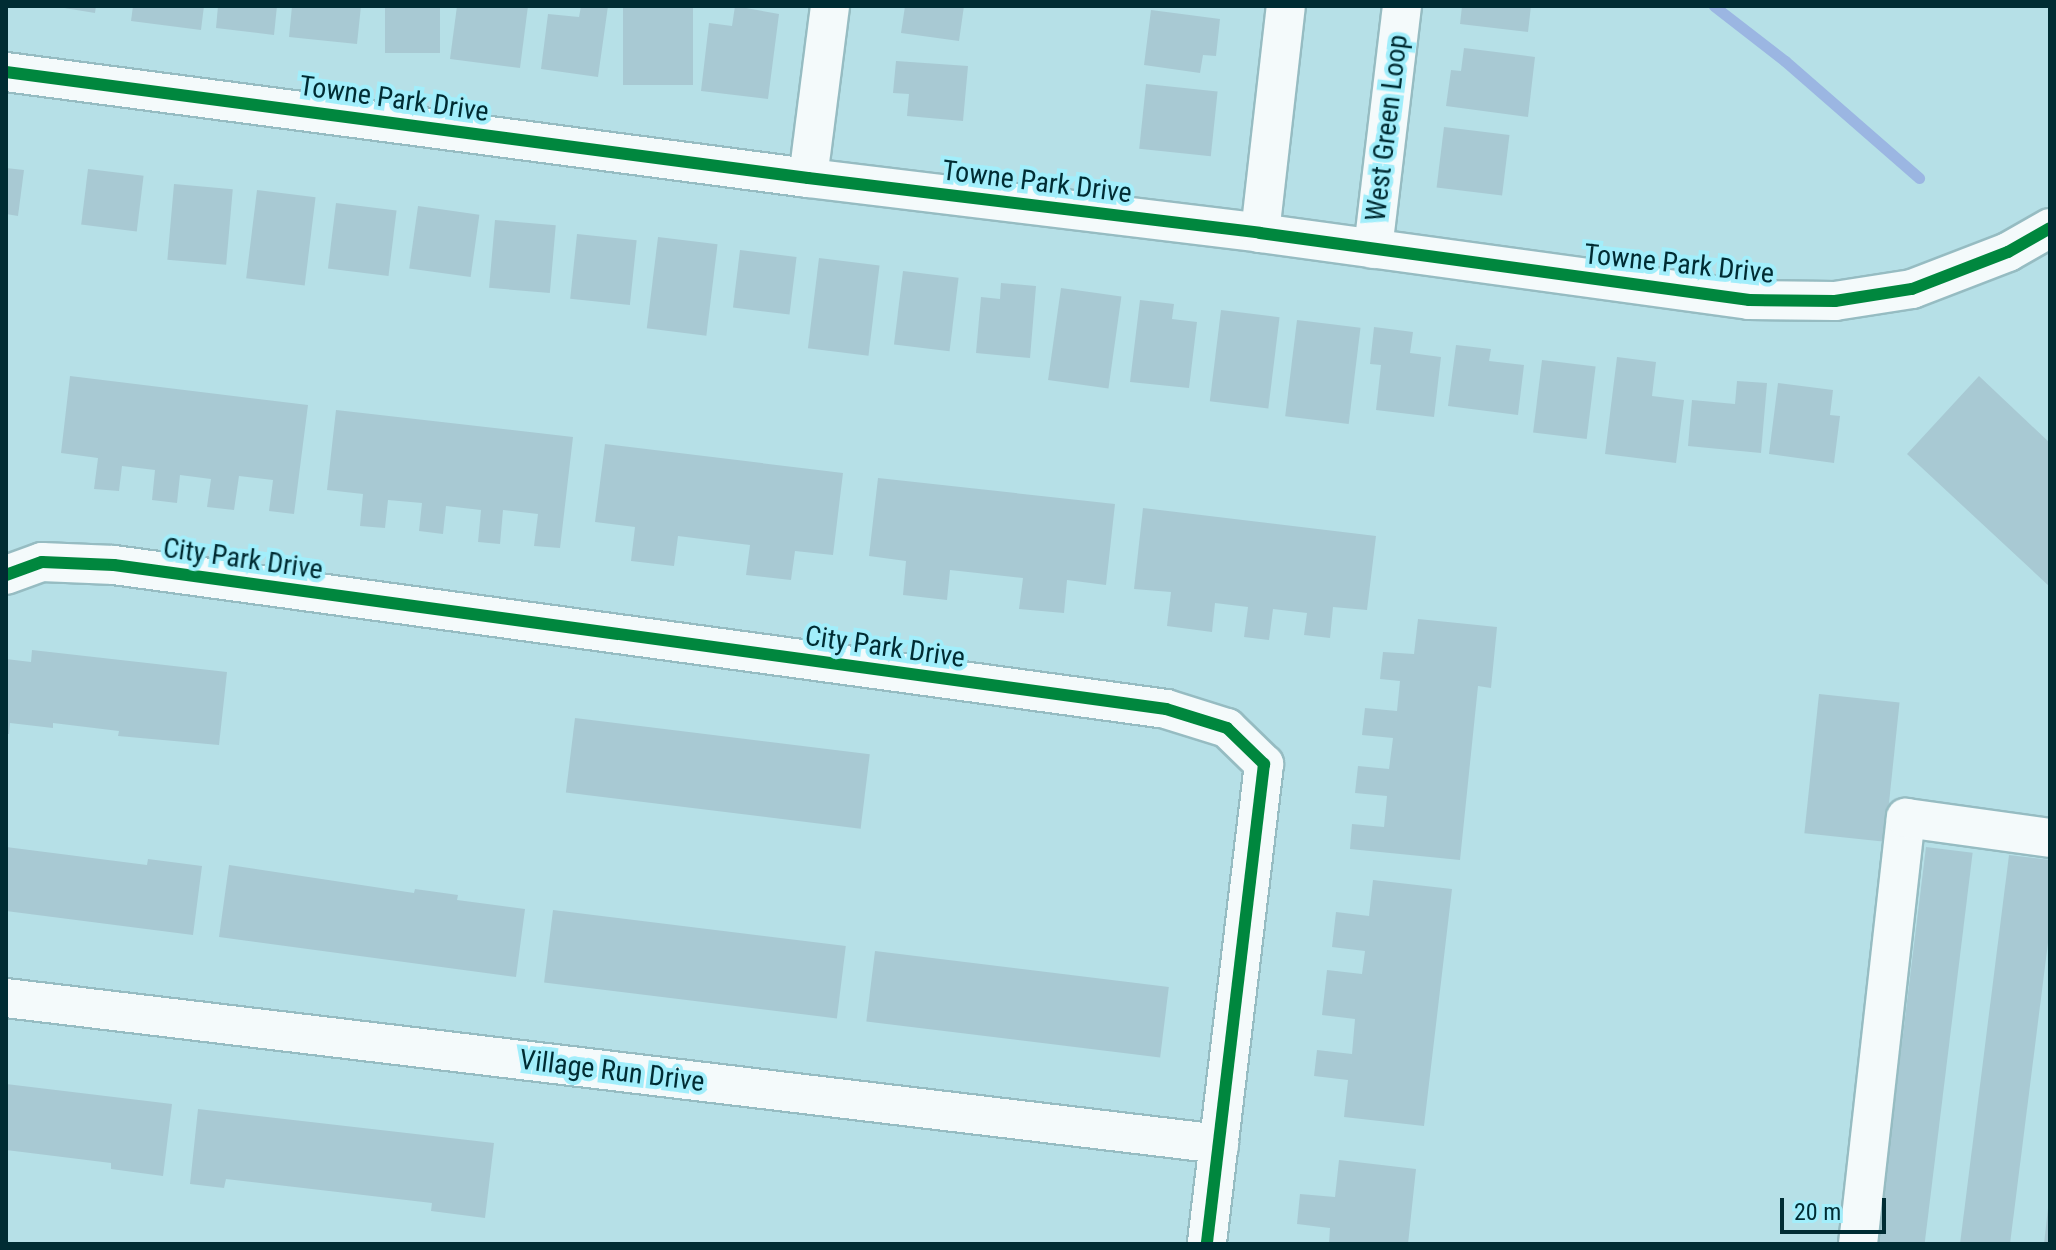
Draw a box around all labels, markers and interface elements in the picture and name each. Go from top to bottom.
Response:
street label: West Green Loop [1359,33,1415,223]
street label: Towne Park Drive [297,69,491,129]
street label: Towne Park Drive [940,154,1134,210]
street label: Towne Park Drive [1582,237,1776,291]
street label: City Park Drive [161,531,325,587]
street label: City Park Drive [803,619,967,675]
street label: Village Run Drive [518,1043,706,1099]
scale bar [1784,1182,1890,1232]
text: 20 m [1794,1198,1841,1226]

